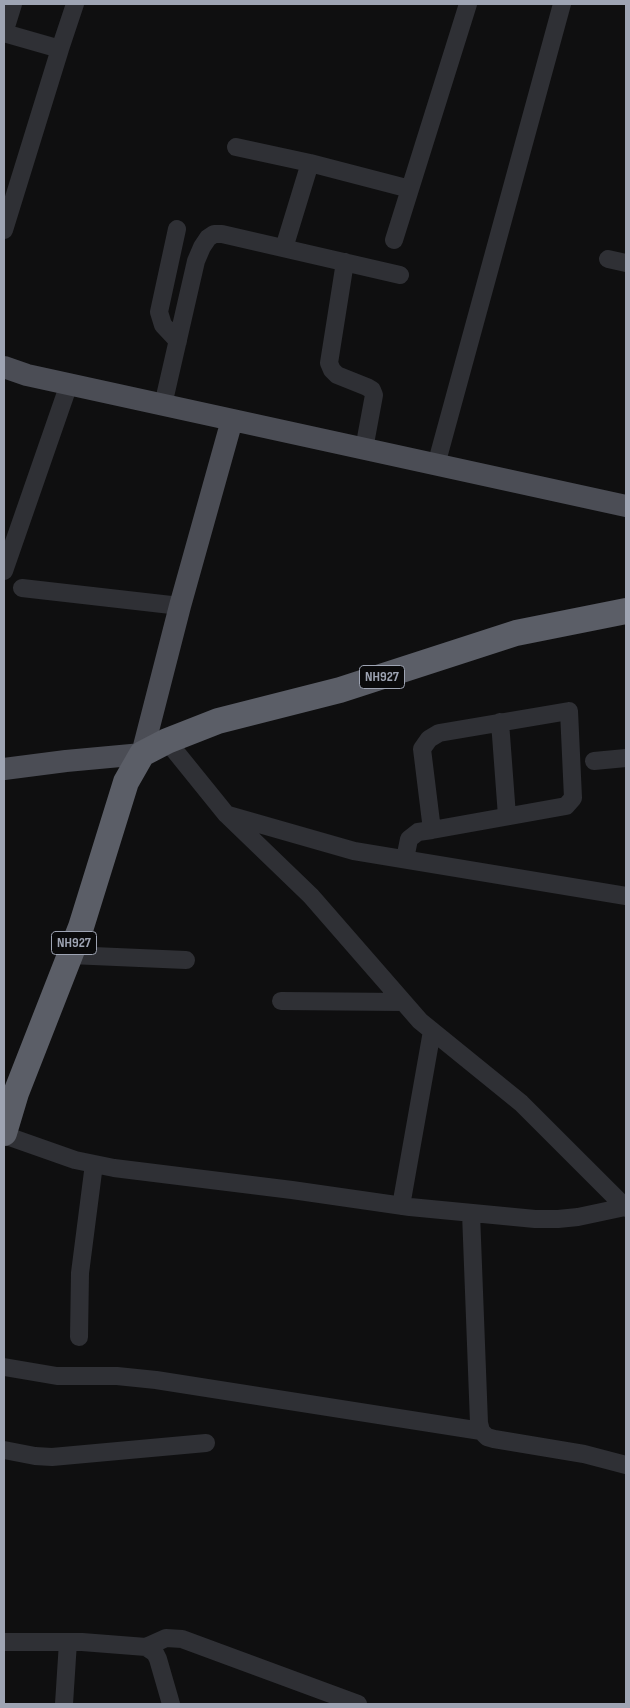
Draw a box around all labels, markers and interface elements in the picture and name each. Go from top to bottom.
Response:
road number: NH927 [360,666,404,689]
road number: NH927 [52,931,96,954]

